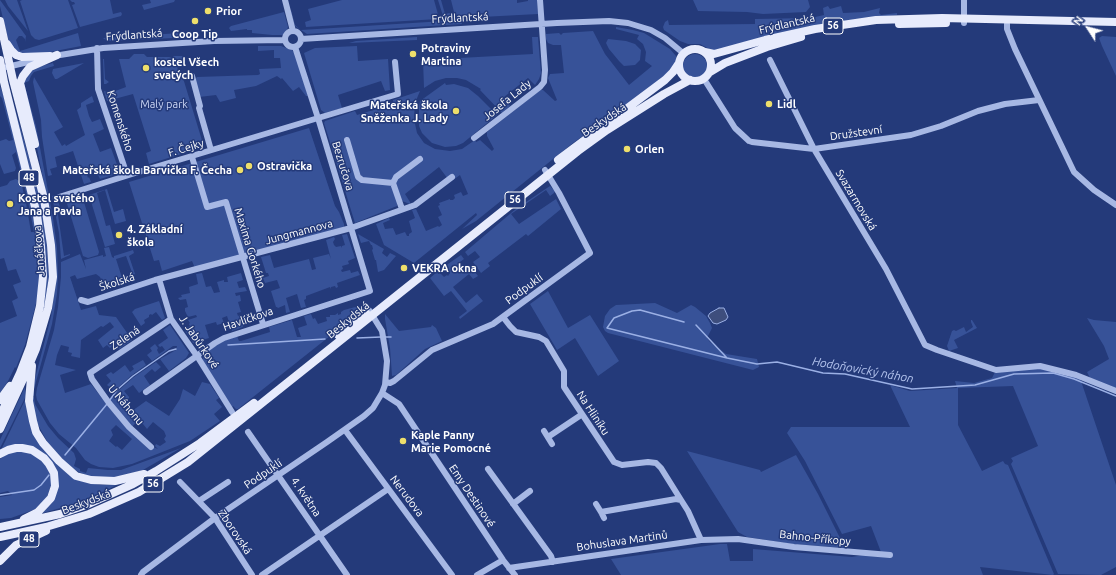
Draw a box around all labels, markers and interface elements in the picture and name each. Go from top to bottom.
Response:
place label: Prior [216,4,242,18]
marker: Prior [203,6,213,16]
north arrow [1068,8,1108,48]
street label: Frýdlantská [431,10,489,26]
street label: Frýdlantská [758,11,816,37]
text: N [1071,14,1086,28]
marker: Coop Tip [190,16,200,26]
road number: 56 [823,18,843,34]
street label: Frýdlantská [105,26,163,44]
place label: Coop Tip [172,27,218,41]
place label: Potraviny Martina [421,41,471,67]
marker: Potraviny Martina [408,49,418,59]
place label: kostel Všech svatých [154,55,219,81]
marker: kostel Všech svatých [141,63,151,73]
street label: Josefa Lady [480,77,534,123]
street label: Komenského [104,89,136,153]
park label: Malý park [140,97,188,111]
place label: Lidl [777,97,796,111]
place label: Mateřská škola Sněženka J. Lady [361,98,448,124]
marker: Lidl [764,99,774,109]
street label: Beskydská [579,100,629,140]
marker: Mateřská škola Sněženka J. Lady [451,106,461,116]
street label: Družstevní [829,123,883,143]
street label: F. Čejky [166,136,206,160]
street label: Bezručova [329,140,357,192]
place label: Orlen [635,142,664,156]
marker: Orlen [622,144,632,154]
place label: Ostravička [257,159,312,173]
marker: Ostravička [244,161,254,171]
place label: Mateřská škola Barvička F. Čecha [62,163,232,177]
marker: Mateřská škola Barvička F. Čecha [235,165,245,175]
street label: Svazarmovská [833,167,879,233]
road number: 48 [19,170,39,186]
place label: Kostel svatého Jana a Pavla [18,191,95,217]
road number: 56 [505,192,525,208]
marker: Kostel svatého Jana a Pavla [5,199,15,209]
street label: Maxima Gorkého [232,206,268,290]
street label: Jungmannova [264,217,334,247]
place label: 4. Základní škola [127,222,183,248]
street label: Janáčkova [31,225,47,277]
marker: 4. Základní škola [114,230,124,240]
place label: VEKRA okna [412,261,477,275]
marker: VEKRA okna [399,263,409,273]
street label: Školská [98,270,136,294]
street label: Podpuklí [503,271,545,307]
street label: Beskydská [324,299,372,341]
street label: Havlíčkova [221,304,275,334]
street label: J. Jabůrkové [176,313,222,371]
street label: Zelená [108,323,142,353]
water label: Hodoňovický náhon [811,354,915,386]
street label: U Náhonu [105,382,147,428]
street label: Na Hliníku [574,388,612,438]
place label: Kaple Panny Marie Pomocné [411,428,491,454]
marker: Kaple Panny Marie Pomocné [398,436,408,446]
street label: Podpuklí [241,456,285,492]
street label: Emy Destinové [446,462,498,530]
street label: Nerudova [387,473,427,519]
street label: 4. května [288,475,324,519]
road number: 56 [143,476,163,492]
street label: Beskydská [60,487,112,517]
street label: Zborovská [215,507,255,557]
street label: Bohuslava Martinů [576,528,668,554]
street label: Bahno-Příkopy [779,528,851,548]
road number: 48 [19,531,39,547]

